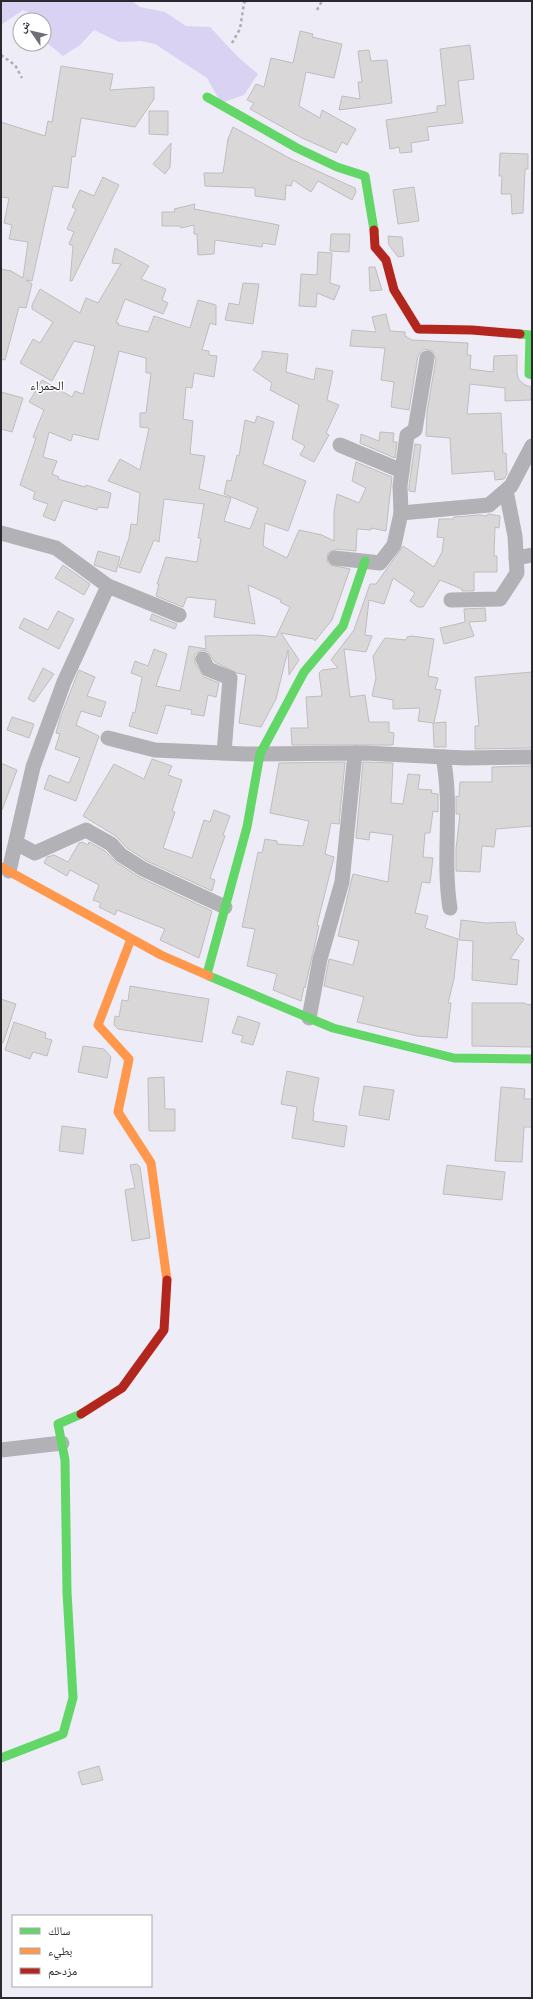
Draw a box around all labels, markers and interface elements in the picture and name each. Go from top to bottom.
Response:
north arrow [12,12,52,52]
text: ش [15,18,34,36]
district label: الحمراء [30,378,64,394]
legend [12,1915,152,1987]
text: سالك [48,1924,70,1937]
text: بطيء [48,1944,72,1961]
text: مزدحم [48,1964,77,1979]

